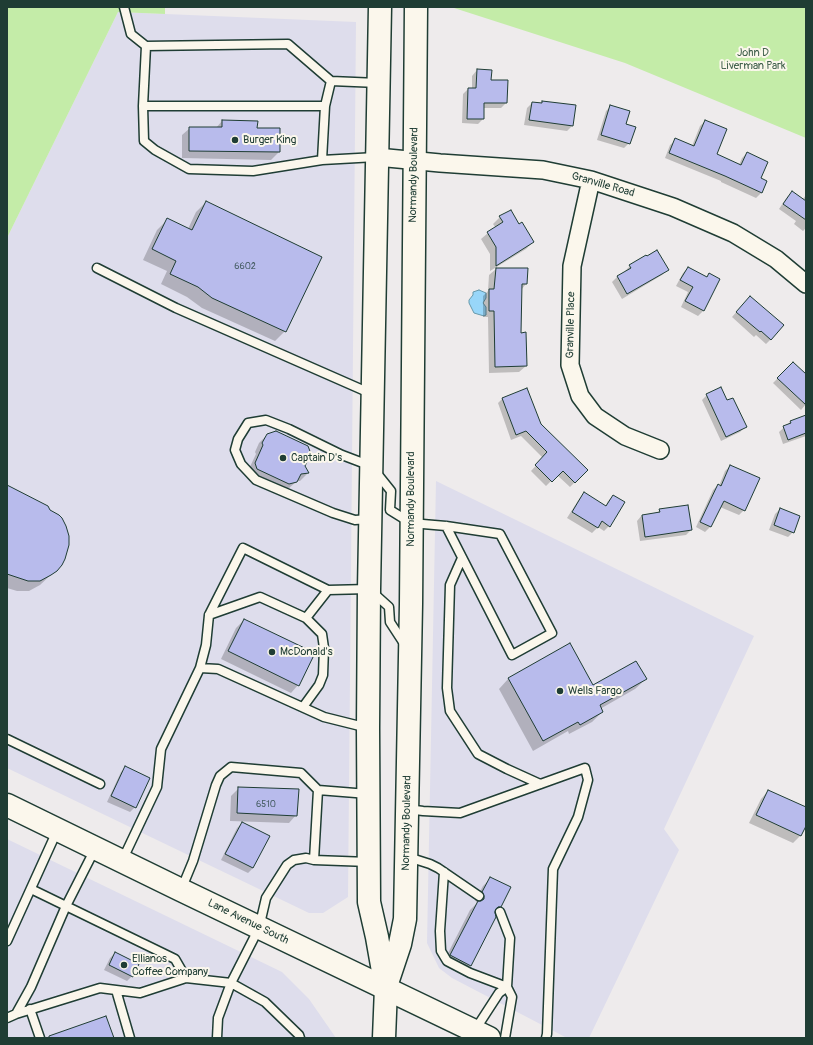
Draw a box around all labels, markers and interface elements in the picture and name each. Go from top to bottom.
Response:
park label: John D Liverman Park [720,46,786,72]
street label: Normandy Boulevard [407,127,421,223]
place label: Burger King [243,133,296,147]
marker: Burger King [230,135,240,145]
street label: Granville Road [570,170,636,200]
house number: 6602 [234,262,256,272]
street label: Granville Place [564,291,578,359]
place label: Captain D's [291,451,342,465]
street label: Normandy Boulevard [404,451,418,547]
marker: Captain D's [278,453,288,463]
place label: McDonald's [280,645,333,659]
marker: McDonald's [267,647,277,657]
place label: Wells Fargo [568,684,622,698]
marker: Wells Fargo [555,686,565,696]
street label: Normandy Boulevard [400,775,414,871]
house number: 6510 [256,800,276,810]
street label: Lane Avenue South [205,897,291,947]
place label: Ellianos Coffee Company [132,952,208,978]
marker: Ellianos Coffee Company [119,960,129,970]

